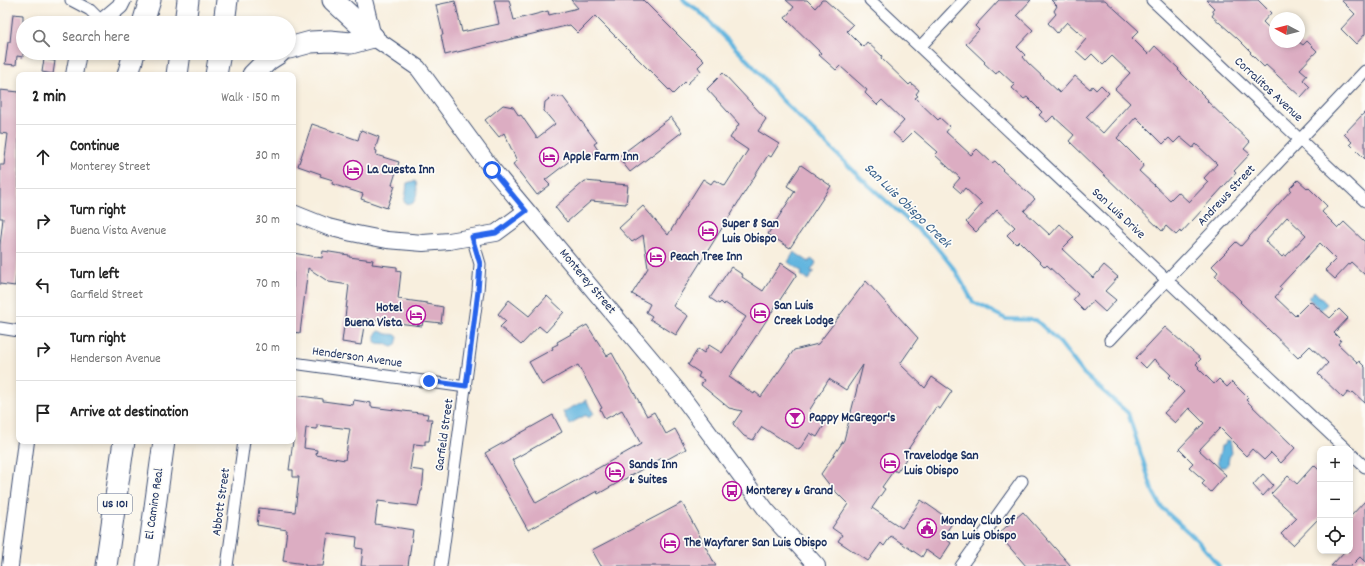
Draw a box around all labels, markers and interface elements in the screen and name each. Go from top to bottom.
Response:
north arrow [1269,12,1305,48]
search box [16,16,296,60]
icon: search [30,27,52,49]
text: Search here [62,27,130,49]
street label: Corralitos Avenue [1229,53,1307,127]
text: 2 min [32,86,66,110]
text: Walk · 150 m [221,89,280,108]
text: Continue [70,136,119,158]
icon: ahead [32,146,54,168]
hotel icon: Apple Farm Inn [538,146,560,168]
text: 30 m [255,147,280,166]
place label: Apple Farm Inn [563,148,639,167]
text: Monterey Street [70,158,150,177]
hotel icon: La Cuesta Inn [342,159,364,181]
water label: San Luis Obispo Creek [859,159,956,254]
place label: La Cuesta Inn [367,161,435,180]
route start [483,161,501,179]
street label: Andrews Street [1193,161,1261,231]
street label: San Luis Drive [1087,184,1149,244]
text: Turn right [70,200,126,222]
icon: right [32,210,54,232]
text: 30 m [255,211,280,230]
place label: Super 8 San Luis Obispo [722,215,779,249]
hotel icon: Super 8 San Luis Obispo [697,220,719,242]
text: Buena Vista Avenue [70,222,166,241]
street label: Monterey Street [554,245,620,319]
hotel icon: Peach Tree Inn [645,246,667,268]
place label: Peach Tree Inn [670,248,742,267]
text: Turn left [70,264,119,286]
icon: left [32,274,54,296]
text: 70 m [256,275,280,294]
text: Garfield Street [70,286,143,305]
place label: San Luis Creek Lodge [774,297,834,331]
place label: Hotel Buena Vista [344,299,403,333]
hotel icon: San Luis Creek Lodge [749,302,771,324]
hotel icon: Hotel Buena Vista [405,304,427,326]
text: Turn right [70,328,126,350]
icon: right [32,338,54,360]
text: 20 m [255,339,280,358]
street label: Henderson Avenue [311,342,404,374]
text: Henderson Avenue [70,350,161,369]
route end [420,372,438,390]
street label: Garfield Street [431,397,460,472]
icon: arrive [32,402,54,424]
text: Arrive at destination [70,402,188,424]
bar icon: Pappy McGregor's [784,407,806,429]
place label: Pappy McGregor's [809,409,896,428]
map controls [1317,446,1353,554]
button: + [1317,446,1353,482]
place label: Travelodge San Luis Obispo [904,447,978,481]
hotel icon: Travelodge San Luis Obispo [879,452,901,474]
place label: Sands Inn & Suites [629,456,677,490]
hotel icon: Sands Inn & Suites [604,461,626,483]
street label: El Camino Real [141,467,169,541]
street label: Abbott Street [208,467,236,537]
bus stop icon: Monterey & Grand [721,480,743,502]
place label: Monterey & Grand [746,482,833,501]
button: − [1317,482,1353,518]
road number: US 101 [98,494,132,514]
place label: Monday Club of San Luis Obispo [941,512,1016,546]
public building icon: Monday Club of San Luis Obispo [916,517,938,539]
button: locate [1317,518,1353,554]
hotel icon: The Wayfarer San Luis Obispo [659,532,681,554]
place label: The Wayfarer San Luis Obispo [684,534,827,553]

